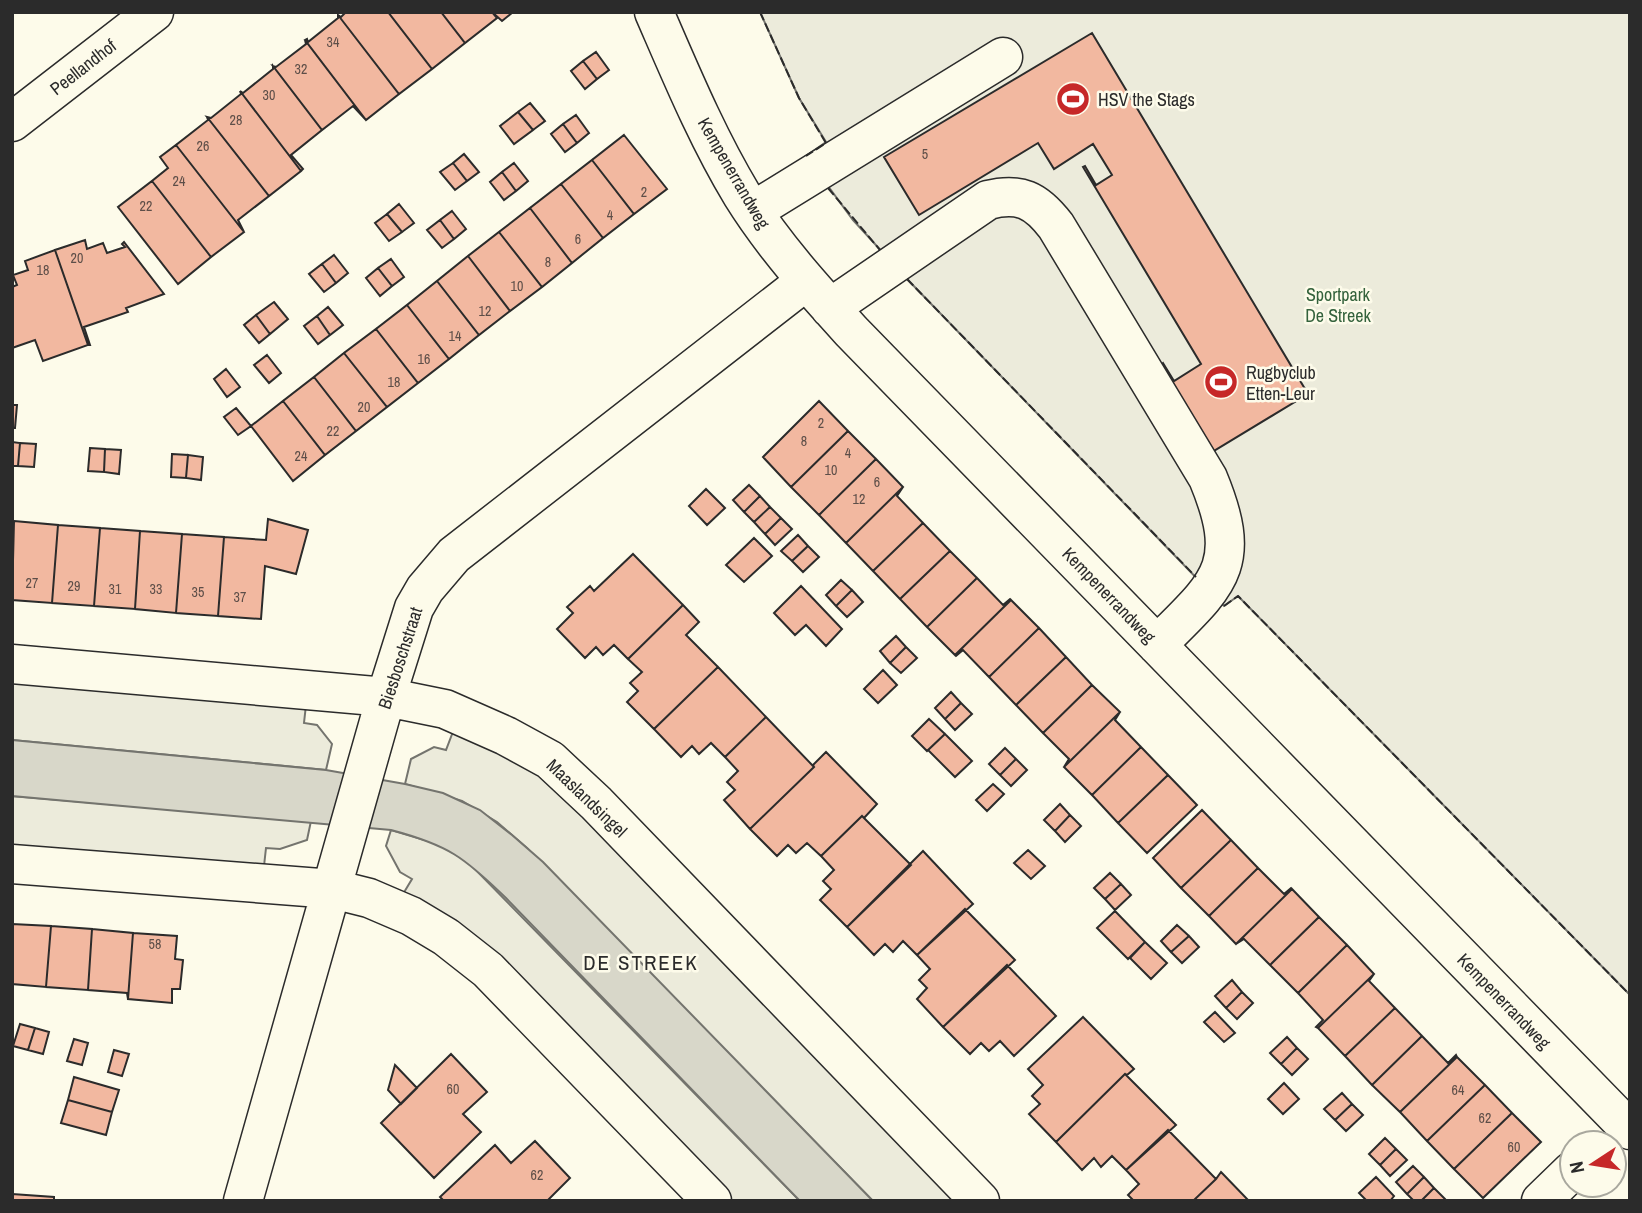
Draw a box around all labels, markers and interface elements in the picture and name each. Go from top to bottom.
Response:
street label: Peellandhof [45,33,122,101]
house number: 34 [327,33,340,51]
house number: 32 [295,60,307,78]
sports icon: HSV the Stags [1054,80,1092,118]
house number: 30 [263,86,275,104]
place label: HSV the Stags [1098,87,1195,112]
house number: 28 [230,111,242,129]
street label: Kempenerrandweg [692,113,776,234]
house number: 26 [197,137,209,155]
house number: 5 [922,145,928,163]
house number: 24 [173,172,186,190]
house number: 2 [641,183,647,201]
house number: 22 [140,197,152,215]
house number: 4 [607,206,614,224]
house number: 6 [575,230,581,248]
house number: 20 [71,249,83,267]
house number: 8 [545,253,551,271]
house number: 18 [37,261,49,279]
house number: 10 [511,277,523,295]
park label: Sportpark De Streek [1305,282,1371,328]
house number: 12 [479,302,491,320]
house number: 14 [449,327,462,345]
house number: 16 [418,350,430,368]
place label: Rugbyclub Etten-Leur [1246,360,1316,406]
sports icon: Rugbyclub Etten-Leur [1202,363,1240,401]
house number: 18 [388,373,400,391]
house number: 20 [358,398,370,416]
house number: 2 [818,414,824,432]
house number: 22 [327,422,339,440]
house number: 8 [801,432,807,450]
house number: 4 [845,444,852,462]
house number: 24 [295,447,308,465]
house number: 10 [825,461,837,479]
house number: 6 [874,473,880,491]
house number: 12 [853,490,865,508]
street label: Kempenerrandweg [1057,541,1162,649]
house number: 27 [26,574,38,592]
house number: 29 [68,577,80,595]
house number: 31 [109,580,122,598]
house number: 33 [150,580,162,598]
house number: 35 [192,583,204,601]
house number: 37 [234,588,246,606]
street label: Biesboschstraat [372,604,428,712]
street label: Maaslandsingel [541,753,633,843]
house number: 58 [149,935,161,953]
street label: Kempenerrandweg [1452,947,1557,1055]
district label: DE STREEK [583,948,699,977]
house number: 60 [447,1080,459,1098]
house number: 64 [1452,1081,1465,1099]
house number: 62 [1479,1109,1491,1127]
north arrow [1558,1129,1628,1199]
house number: 60 [1508,1138,1520,1156]
text: N [1562,1159,1590,1176]
house number: 62 [531,1166,543,1184]

